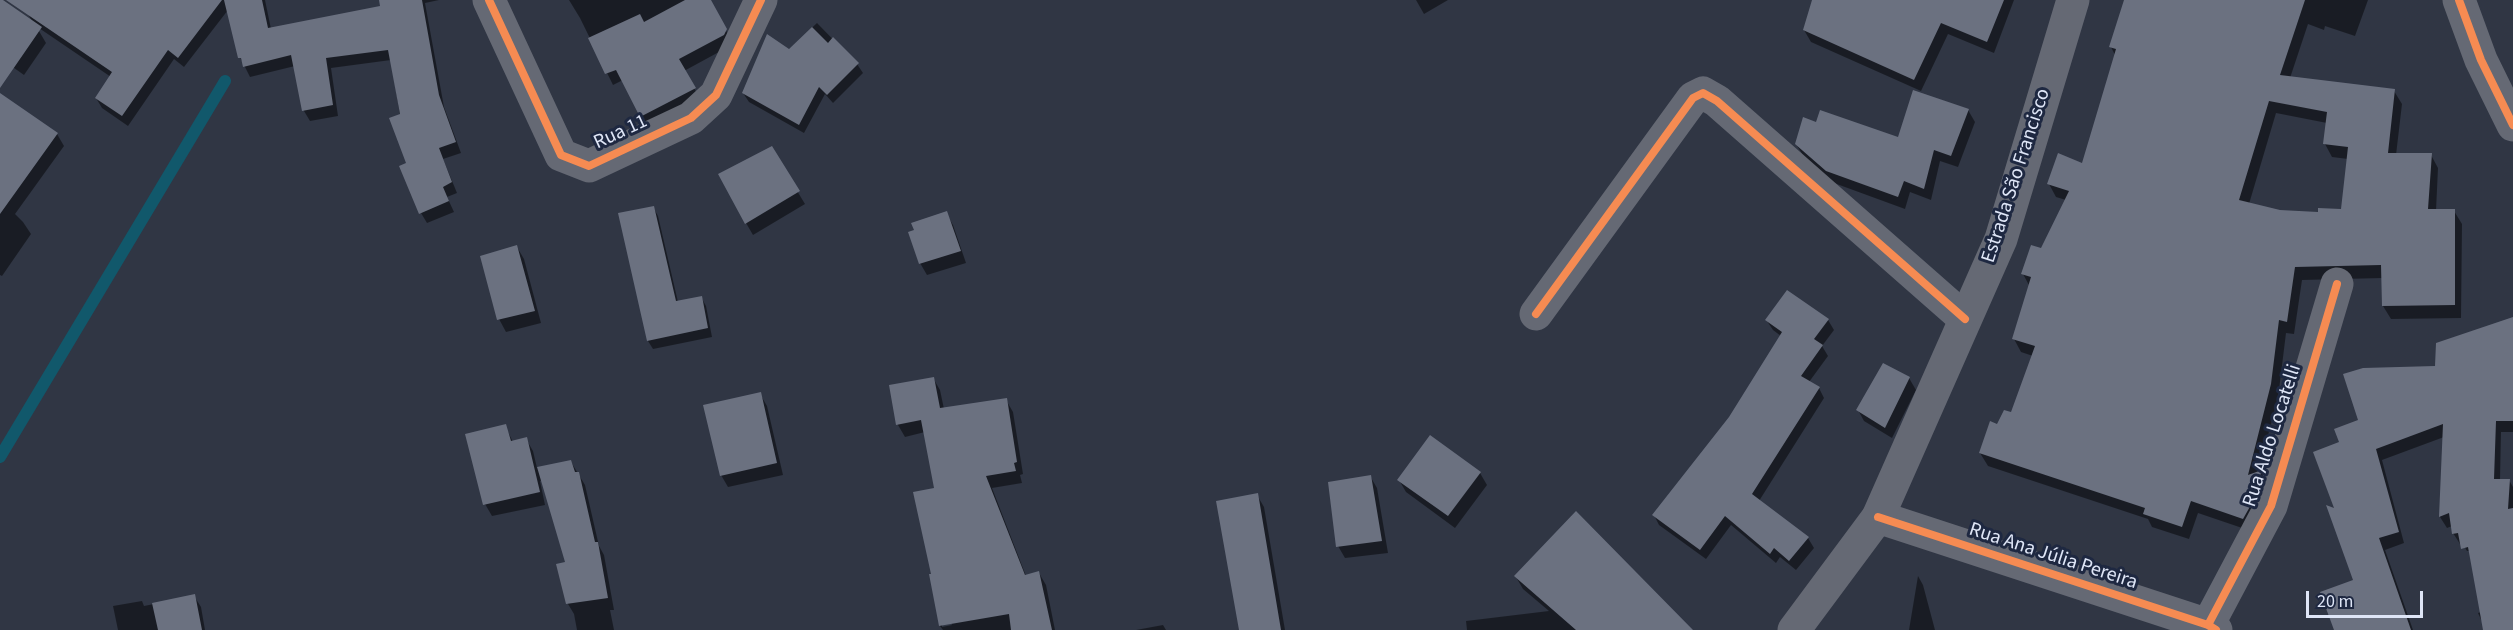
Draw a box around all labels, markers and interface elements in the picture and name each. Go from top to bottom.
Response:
street label: Estrada São Francisco [1978,86,2056,266]
street label: Rua 11 [590,110,652,156]
street label: Rua Aldo Locatelli [2239,362,2307,510]
street label: Rua Ana Júlia Pereira [1966,518,2140,596]
scale bar [2309,579,2426,617]
text: 20 m [2317,589,2353,614]

